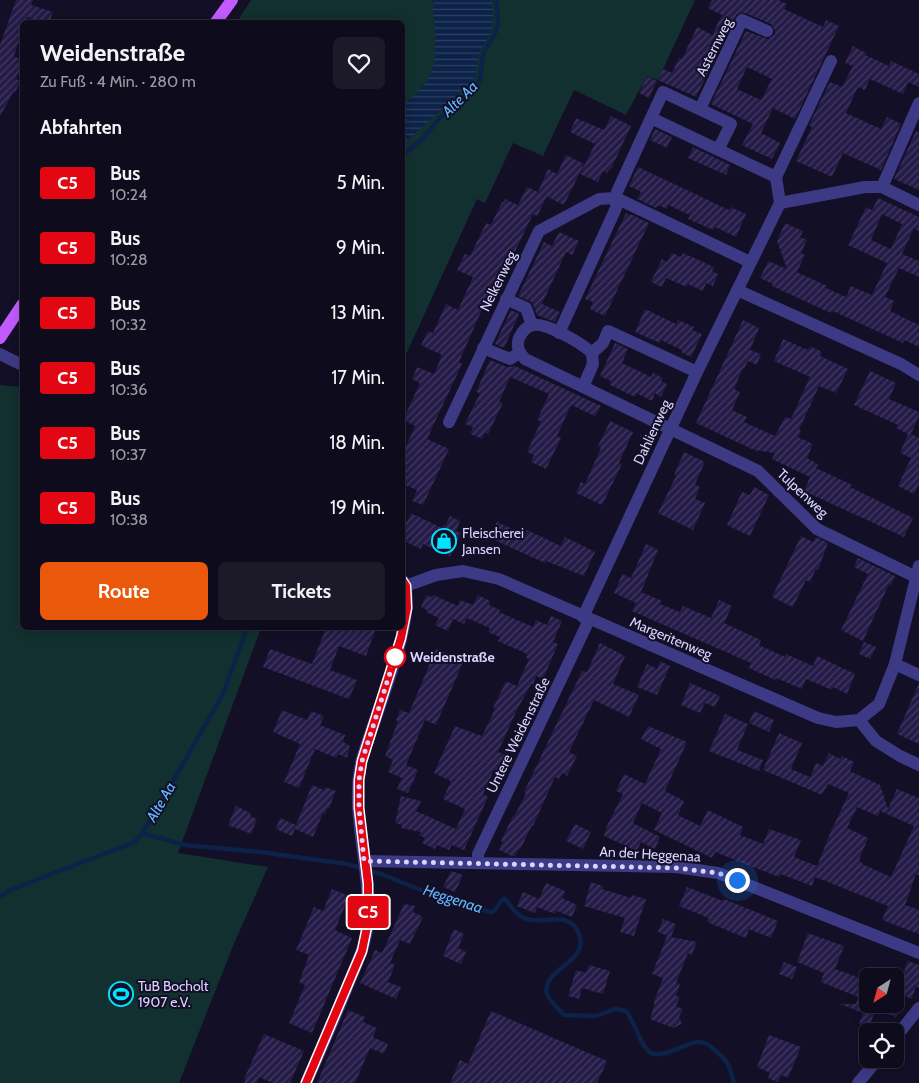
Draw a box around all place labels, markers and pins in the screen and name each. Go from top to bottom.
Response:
place label: Fleischerei Jansen [461,524,524,558]
shop icon: Fleischerei Jansen [431,528,457,554]
marker: Weidenstraße [384,646,406,668]
place label: Weidenstraße [410,648,495,666]
place label: TuB Bocholt 1907 e.V. [138,977,209,1011]
sports icon: TuB Bocholt 1907 e.V. [108,981,134,1007]

